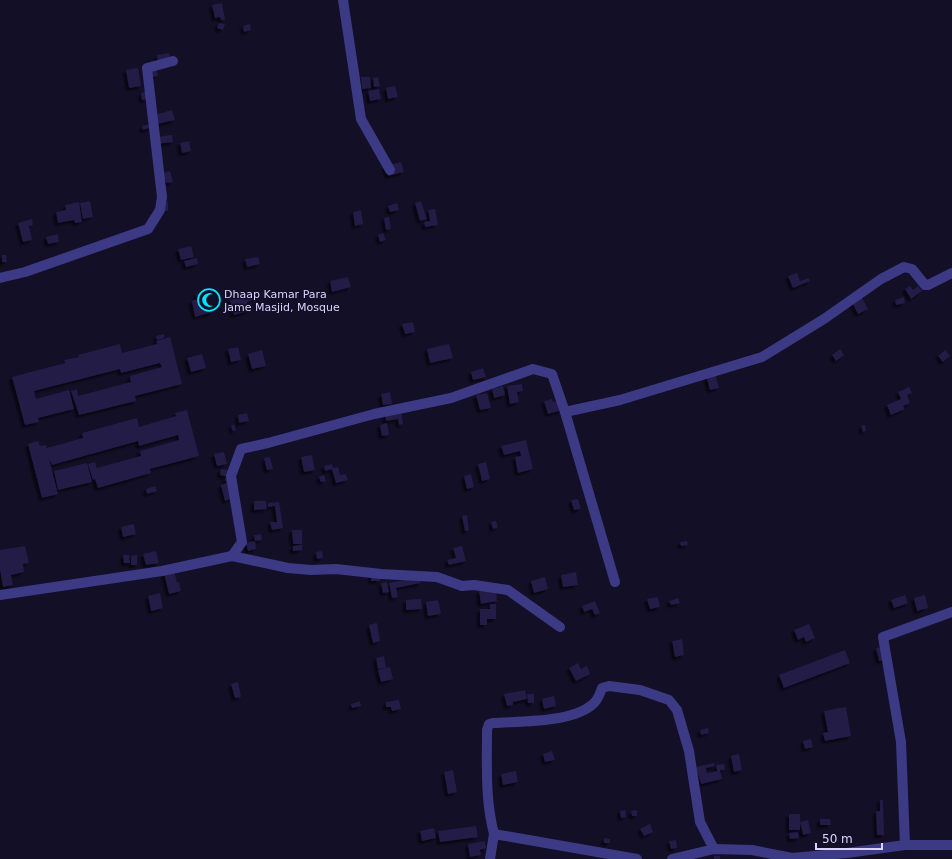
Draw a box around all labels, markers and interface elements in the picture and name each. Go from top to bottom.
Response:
mosque icon: Dhaap Kamar Para Jame Masjid, Mosque [196,287,222,313]
place label: Dhaap Kamar Para Jame Masjid, Mosque [223,288,340,314]
scale bar [816,825,882,851]
text: 50 m [822,832,853,846]

